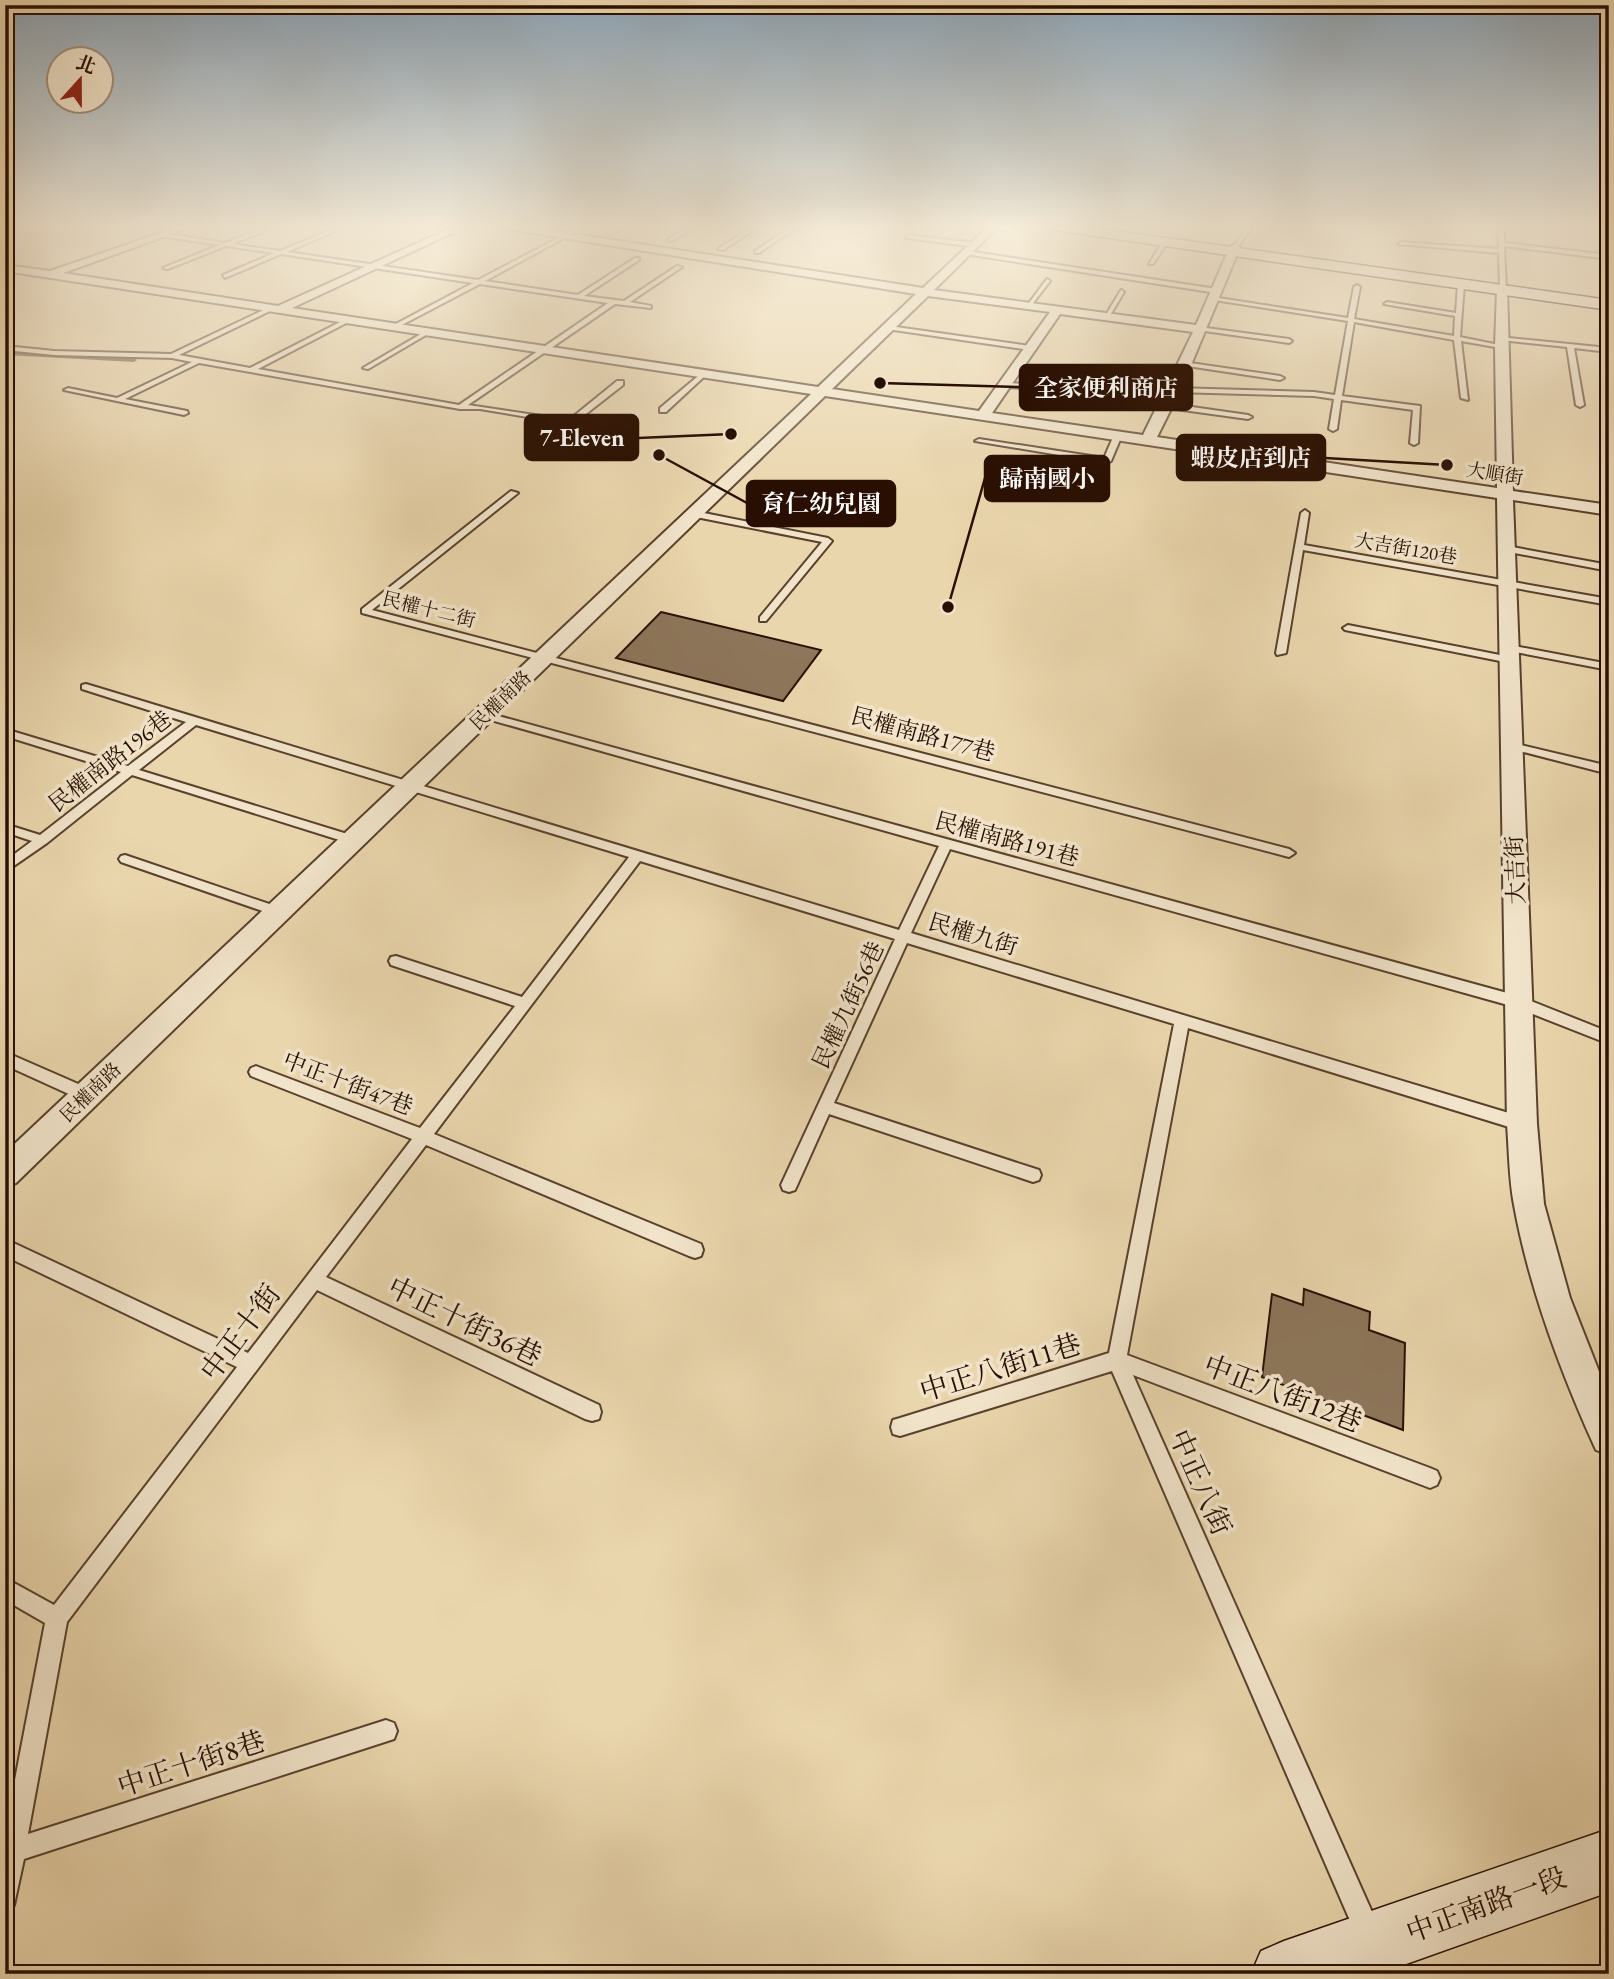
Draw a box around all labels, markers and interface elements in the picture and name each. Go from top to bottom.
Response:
north arrow [46,46,116,116]
text: 北 [73,50,99,80]
callout: 全家便利商店 [1020,365,1192,410]
text: 全家便利商店 [1034,372,1178,403]
callout: 7-Eleven [525,415,638,460]
text: 7-Eleven [539,422,625,453]
callout: 蝦皮店到店 [1177,435,1325,480]
text: 蝦皮店到店 [1191,442,1311,473]
callout: 歸南國小 [985,456,1109,501]
street label: 大順街 [1465,457,1525,490]
text: 歸南國小 [999,463,1095,494]
callout: 育仁幼兒園 [747,481,895,526]
text: 育仁幼兒園 [761,488,881,519]
street label: 大吉街120巷 [1353,527,1459,570]
street label: 民權十二街 [380,586,478,633]
street label: 民權南路 [464,665,536,736]
street label: 民權南路177巷 [848,700,998,768]
street label: 民權南路196巷 [42,704,178,818]
street label: 民權南路191巷 [932,805,1082,873]
street label: 大吉街 [1499,835,1531,905]
street label: 民權九街 [925,906,1021,962]
street label: 民權九街56巷 [805,937,891,1073]
street label: 中正十街47巷 [279,1044,417,1122]
street label: 民權南路 [54,1057,126,1128]
street label: 中正十街36巷 [382,1268,548,1374]
street label: 中正十街 [192,1276,288,1388]
street label: 中正八街11巷 [915,1325,1085,1409]
street label: 中正八街12巷 [1199,1346,1367,1440]
street label: 中正八街 [1162,1424,1240,1540]
street label: 中正十街8巷 [112,1722,270,1804]
street label: 中正南路一段 [1401,1858,1571,1950]

